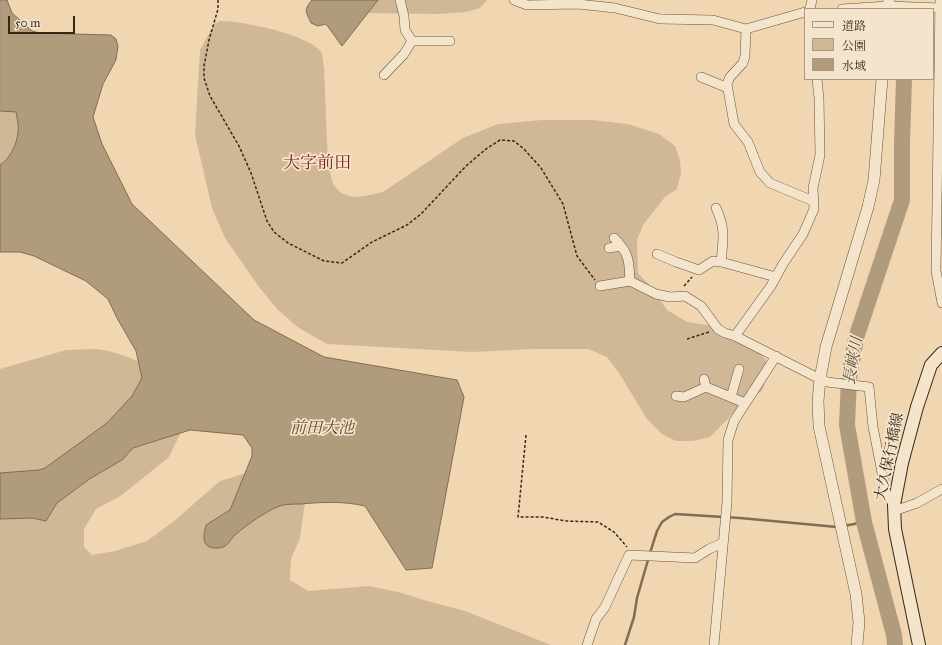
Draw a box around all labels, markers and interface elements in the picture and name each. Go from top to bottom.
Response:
scale bar [10,8,77,34]
legend [804,8,934,80]
text: 50 m [15,16,40,30]
text: 道路 [842,19,866,33]
text: 公園 [842,39,866,53]
text: 水域 [842,59,866,73]
district label: 大字前田 [283,154,351,174]
water label: 長峡川 [840,336,868,386]
street label: 大久保行橋線 [872,411,908,503]
water label: 前田大池 [290,419,354,439]

